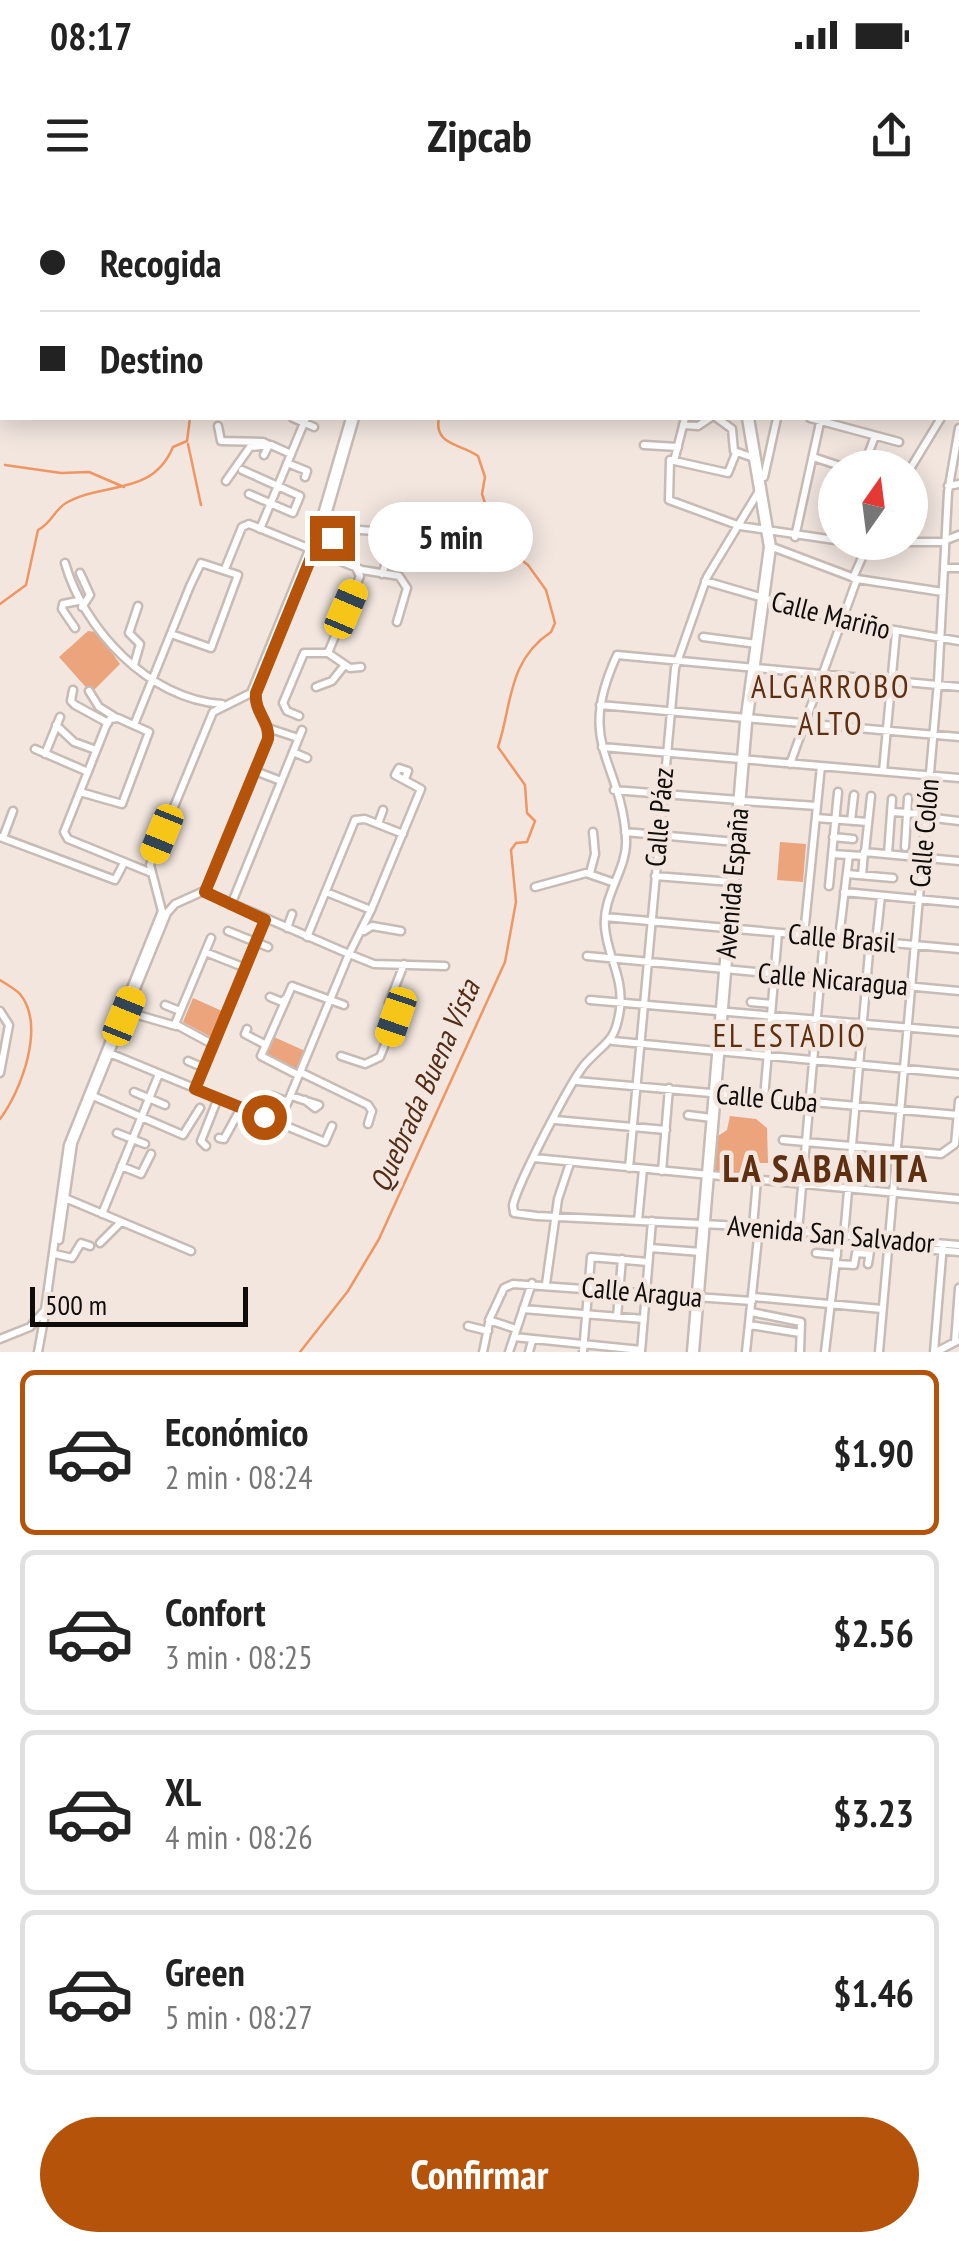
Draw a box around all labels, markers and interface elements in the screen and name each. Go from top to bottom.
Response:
text: 08:17 [50,11,132,60]
text: Zipcab [427,106,532,164]
icon: menu [40,108,95,163]
icon: share [864,108,919,163]
text: Recogida [100,238,222,287]
text: Destino [100,334,203,383]
north arrow [818,450,928,560]
map controls [818,450,928,560]
callout: 5 min [367,503,532,573]
route end [310,516,355,561]
text: 5 min [418,516,483,558]
car [320,576,372,642]
street label: Calle Mariño [768,582,894,647]
district label: ALGARROBO ALTO [751,665,911,744]
street label: Calle Páez [636,766,681,868]
street label: Calle Colón [900,777,947,889]
car [137,801,187,867]
street label: Avenida España [707,806,757,960]
street label: Calle Brasil [786,914,898,961]
street label: Calle Nicaragua [756,953,910,1004]
water label: Quebrada Buena Vista [360,972,489,1197]
car [99,983,149,1049]
car [372,984,420,1050]
district label: EL ESTADIO [713,1014,867,1056]
street label: Calle Cuba [715,1075,820,1120]
route start [242,1095,287,1140]
district label: LA SABANITA [723,1143,929,1192]
street label: Avenida San Salvador [726,1206,936,1261]
street label: Calle Aragua [580,1268,704,1315]
scale bar [30,1282,248,1326]
text: 500 m [45,1286,107,1323]
text: Económico [165,1407,309,1456]
icon: car [45,1408,135,1498]
text: $1.90 [833,1428,914,1477]
text: 2 min · 08:24 [165,1456,313,1498]
text: Confort [165,1587,265,1636]
icon: car [45,1588,135,1678]
text: $2.56 [833,1608,914,1657]
text: 3 min · 08:25 [165,1636,313,1678]
text: XL [165,1767,201,1816]
icon: car [45,1768,135,1858]
text: $3.23 [833,1788,914,1837]
text: 4 min · 08:26 [165,1816,313,1858]
text: Green [165,1947,245,1996]
icon: car [45,1948,135,2038]
text: $1.46 [833,1968,914,2017]
text: 5 min · 08:27 [165,1996,313,2038]
button: Confirmar [40,2117,919,2232]

